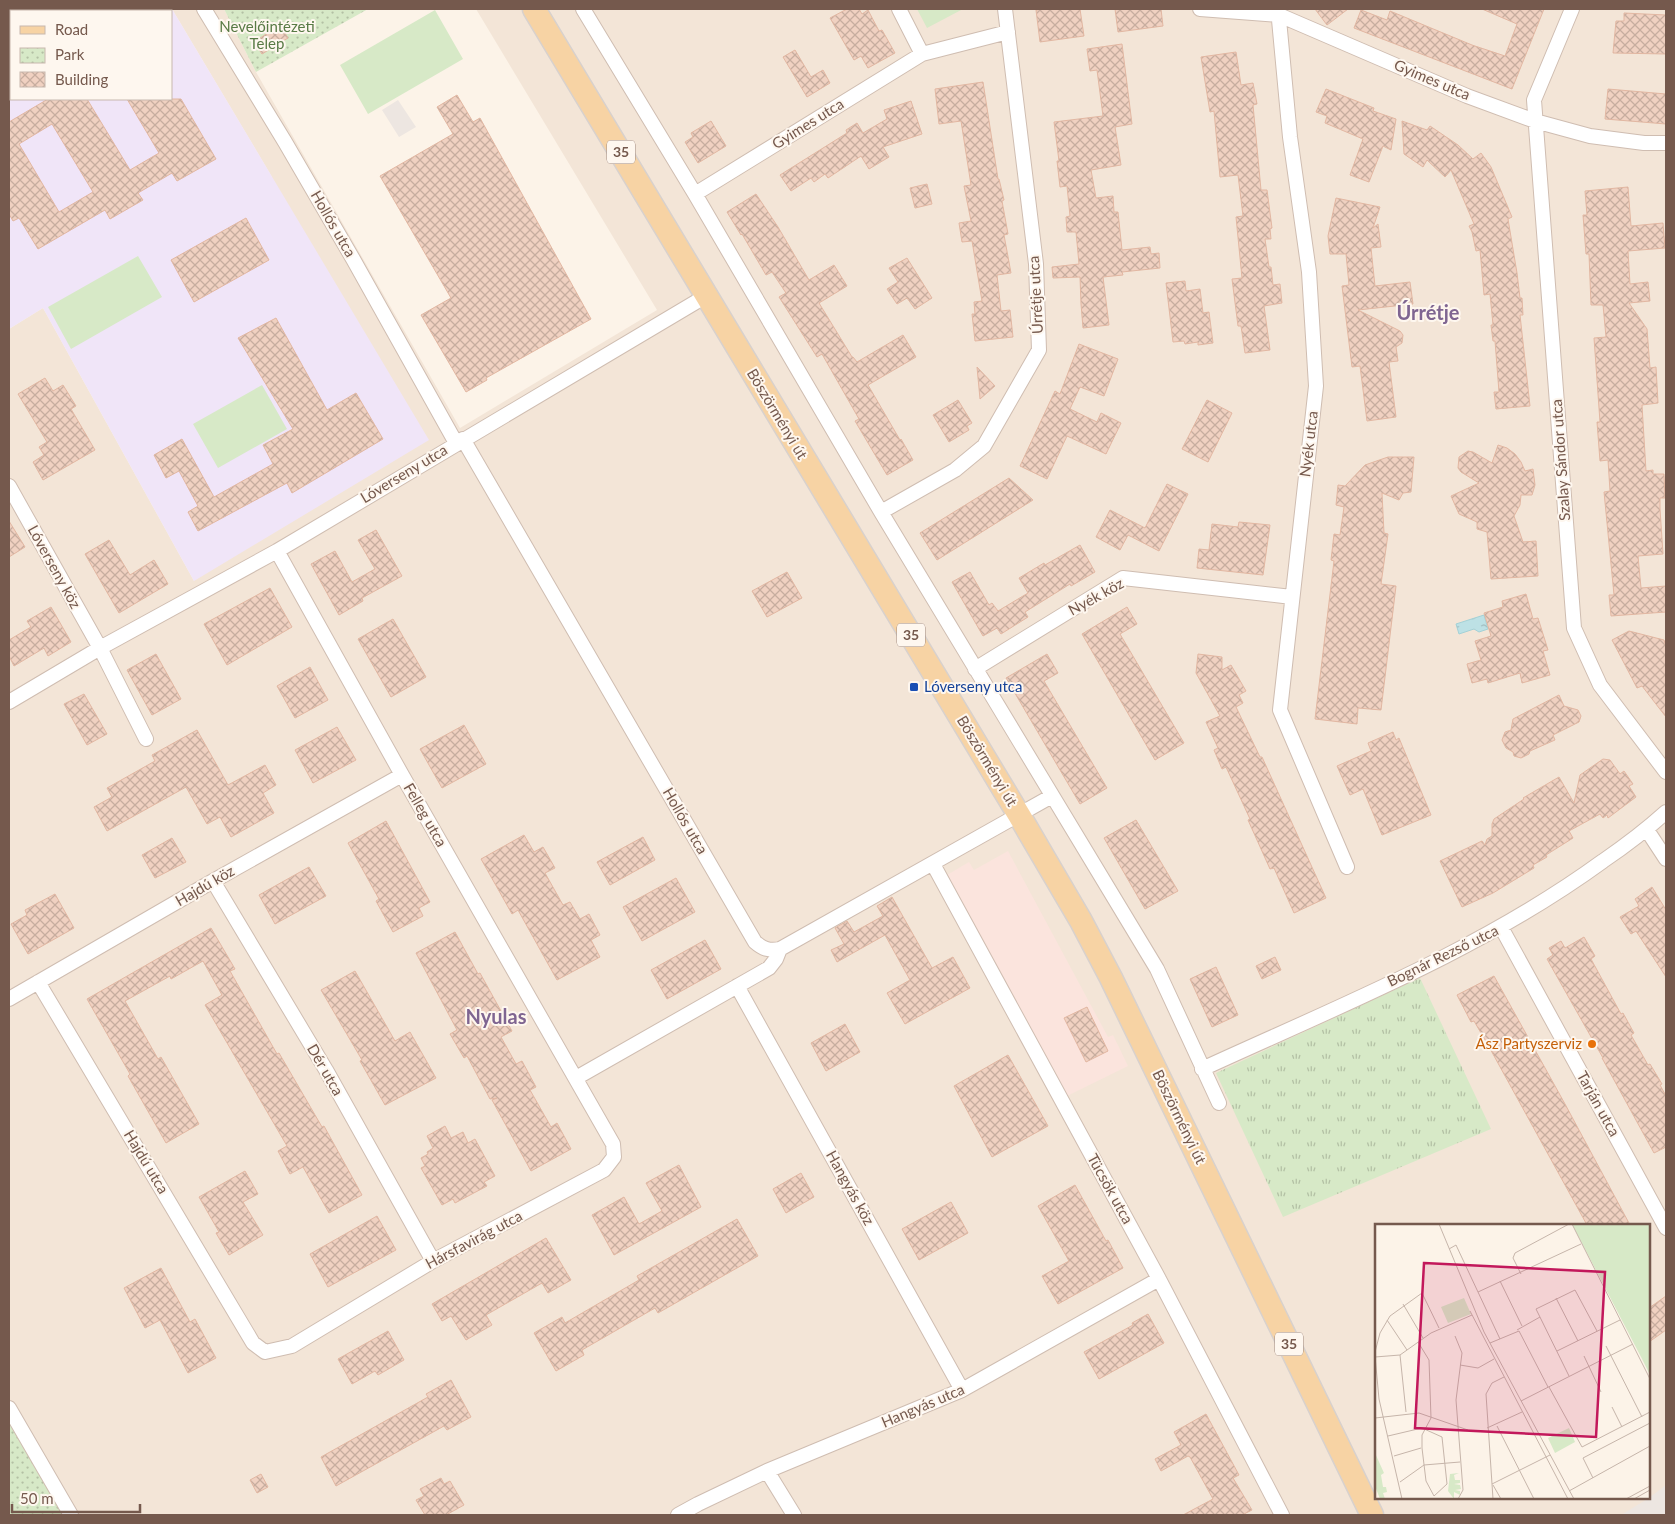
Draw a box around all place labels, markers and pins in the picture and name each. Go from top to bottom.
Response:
place label: Lóverseny utca [924,677,1022,695]
marker: Lóverseny utca [908,681,920,693]
place label: Ász Partyszerviz [1475,1034,1582,1052]
marker: Ász Partyszerviz [1586,1038,1598,1050]

